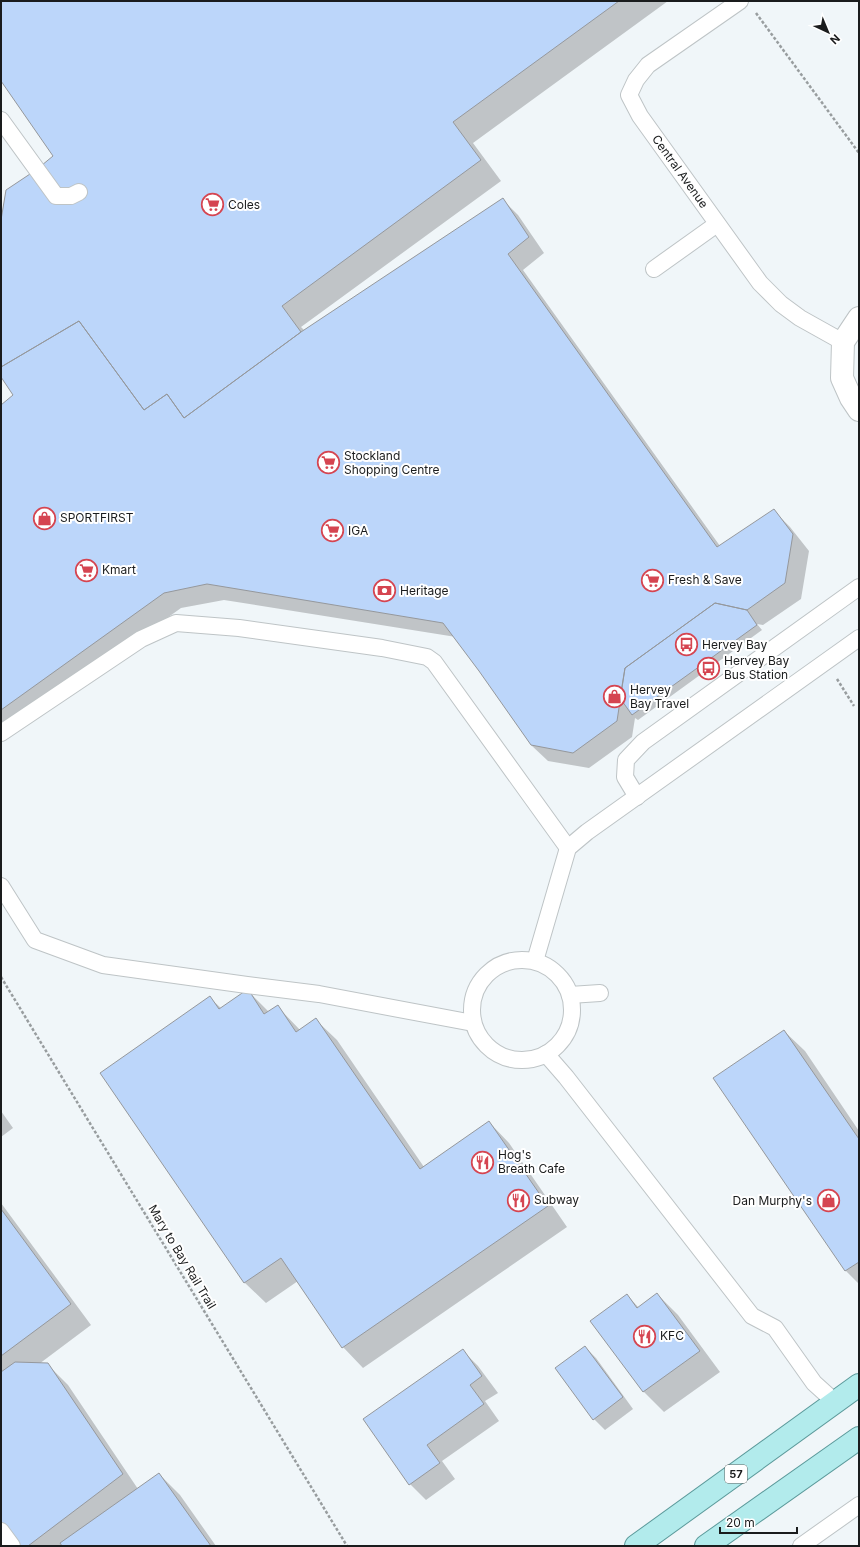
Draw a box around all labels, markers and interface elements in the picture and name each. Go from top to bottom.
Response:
north arrow [808,12,848,52]
text: N [827,31,843,47]
street label: Central Avenue [649,132,712,211]
supermarket icon: Coles [199,192,225,218]
place label: Coles [228,197,260,212]
place label: Stockland Shopping Centre [344,448,440,477]
supermarket icon: Stockland Shopping Centre [316,450,342,476]
shop icon: SPORTFIRST [32,505,58,531]
place label: SPORTFIRST [60,510,134,525]
supermarket icon: IGA [320,518,346,544]
place label: IGA [348,523,368,538]
supermarket icon: Kmart [74,557,100,583]
place label: Kmart [102,562,136,577]
supermarket icon: Fresh & Save [640,567,666,593]
place label: Fresh & Save [668,572,742,587]
bank icon: Heritage [372,578,398,604]
place label: Heritage [400,583,449,598]
bus stop icon: Hervey Bay [673,632,699,658]
place label: Hervey Bay [702,637,767,652]
place label: Hervey Bay Bus Station [724,653,789,682]
bus stop icon: Hervey Bay Bus Station [696,655,722,681]
place label: Hervey Bay Travel [630,682,689,711]
shop icon: Hervey Bay Travel [601,684,627,710]
place label: Hog's Breath Cafe [498,1147,565,1176]
restaurant icon: Hog's Breath Cafe [469,1149,495,1175]
restaurant icon: Subway [505,1187,531,1213]
shop icon: Dan Murphy's [815,1188,841,1214]
place label: Subway [534,1192,579,1207]
place label: Dan Murphy's [733,1193,812,1208]
street label: Mary to Bay Rail Trail [145,1202,220,1312]
restaurant icon: KFC [632,1323,658,1349]
place label: KFC [660,1328,684,1343]
road number: 57 [725,1465,747,1483]
scale bar [720,1509,797,1535]
text: 20 m [726,1515,755,1530]

